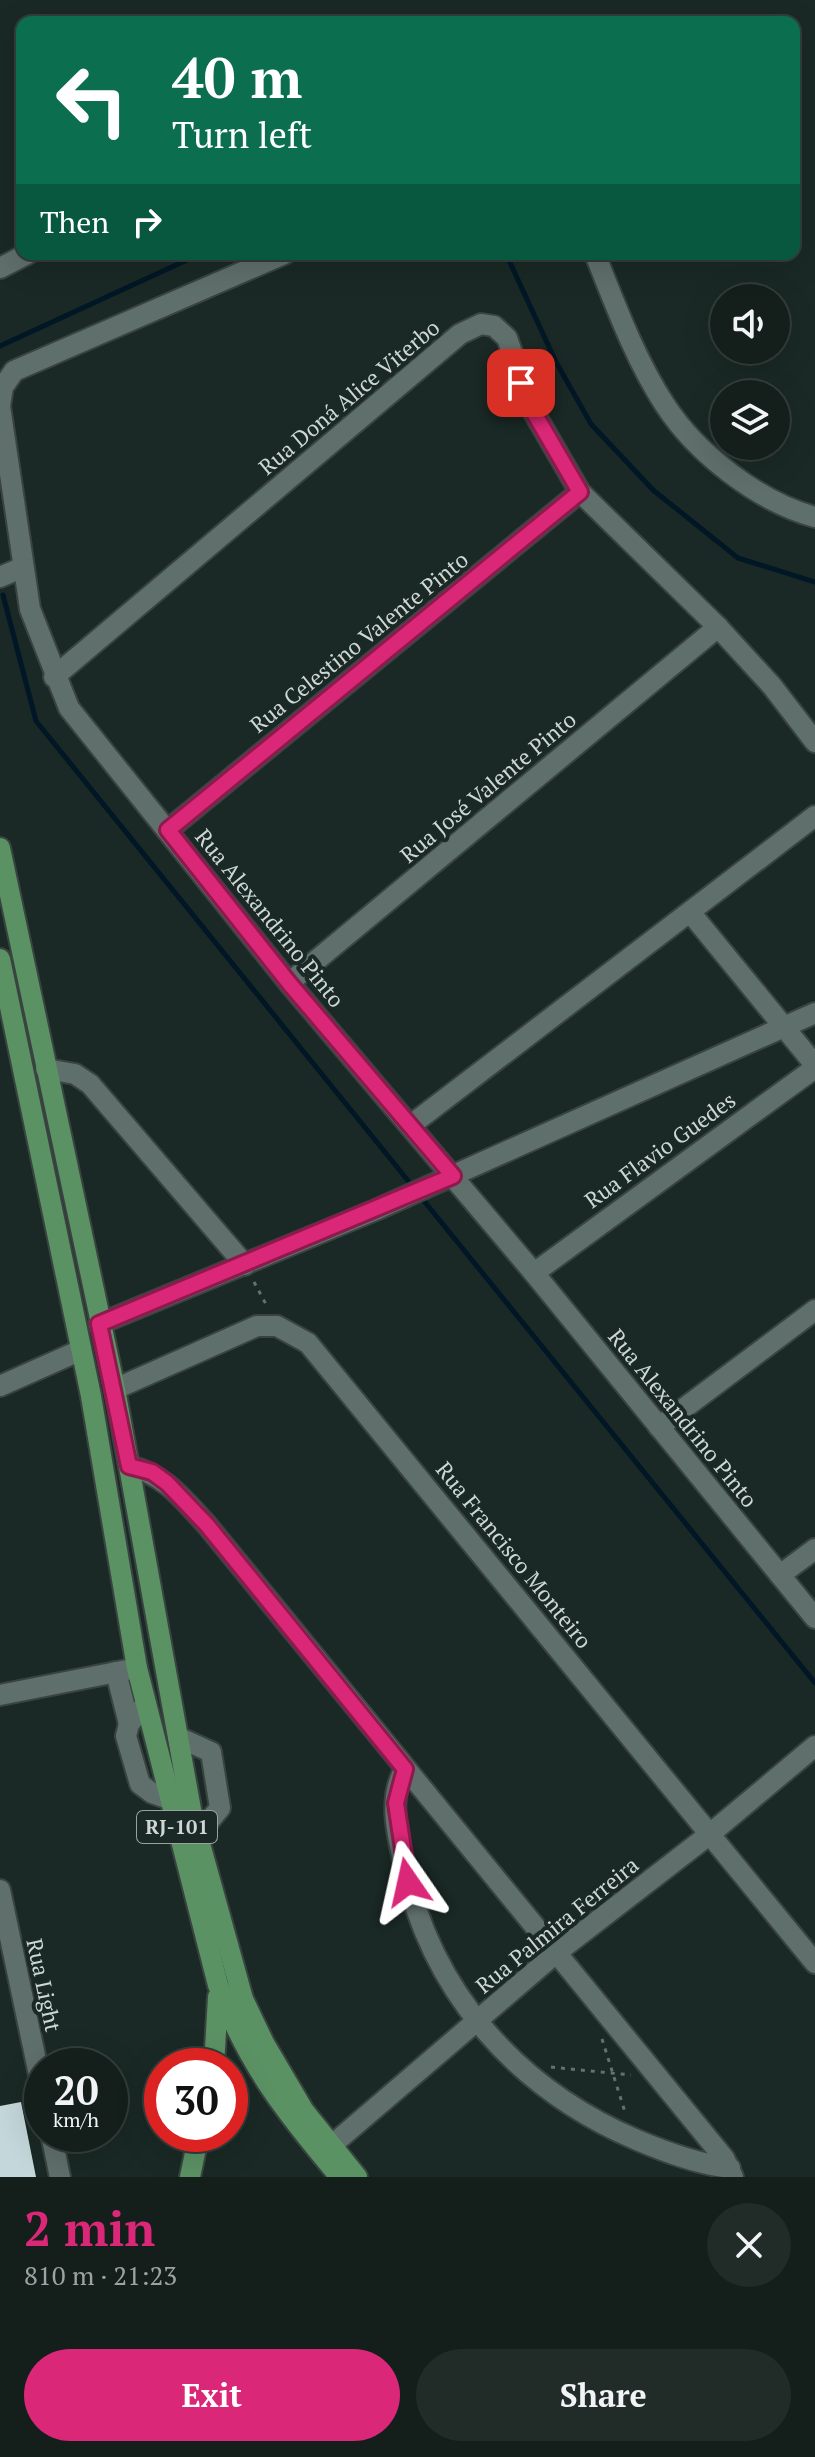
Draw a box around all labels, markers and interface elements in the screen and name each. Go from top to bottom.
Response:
text: 40 m [172,40,302,114]
icon: left [40,48,144,152]
text: Turn left [172,111,312,158]
icon: right [125,200,169,244]
text: Then [40,202,109,242]
map controls [710,284,790,460]
button: sound [710,284,790,364]
street label: Rua Doná Alice Viterbo [252,312,445,481]
pin [487,349,555,417]
icon: arrive [499,361,543,405]
button: layers [710,380,790,460]
street label: Rua Celestino Valente Pinto [244,545,474,739]
street label: Rua José Valente Pinto [394,705,582,869]
street label: Rua Alexandrino Pinto [189,822,351,1013]
street label: Rua Flavio Guedes [578,1085,741,1214]
street label: Rua Alexandrino Pinto [602,1322,764,1513]
street label: Rua Francisco Monteiro [430,1455,599,1654]
road number: RJ-101 [137,1811,217,1843]
position arrow [366,1840,450,1924]
street label: Rua Palmira Ferreira [469,1850,644,1999]
street label: Rua Light [20,1936,68,2034]
speed limit sign: 30 [144,2048,248,2152]
text: 20 [53,2063,99,2116]
text: km/h [53,2106,99,2133]
text: 2 min [24,2196,155,2260]
button: close [707,2203,791,2287]
text: 810 m · 21:23 [24,2258,177,2292]
button: Exit [24,2349,400,2441]
button: Share [416,2349,791,2441]

